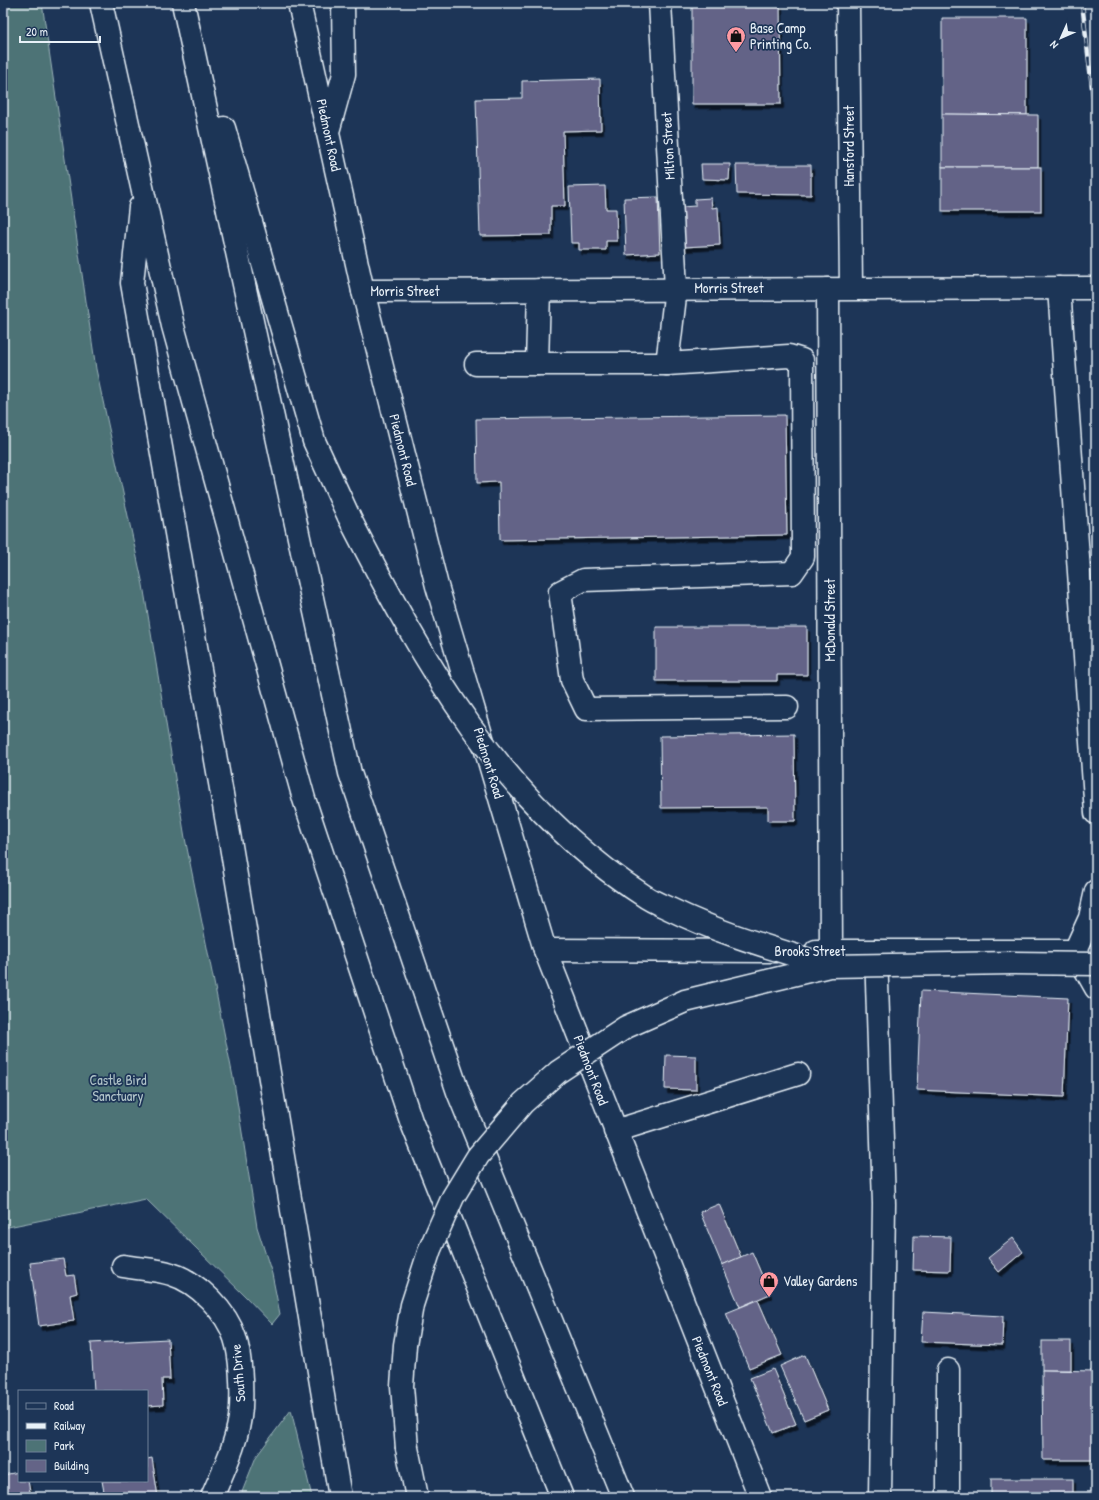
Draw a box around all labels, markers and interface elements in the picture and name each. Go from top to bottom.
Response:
scale bar [20,18,100,44]
place label: Base Camp Printing Co. [750,18,812,54]
north arrow [1041,18,1081,58]
text: 20 m [26,23,48,40]
shop icon: Base Camp Printing Co. [725,25,747,53]
text: N [1047,38,1061,52]
street label: Piedmont Road [313,97,347,173]
street label: Hansford Street [839,105,858,187]
street label: Milton Street [656,112,679,180]
street label: Morris Street [694,278,764,297]
street label: Morris Street [370,281,440,300]
street label: Piedmont Road [385,412,422,488]
street label: McDonald Street [820,578,839,661]
street label: Piedmont Road [470,725,509,801]
street label: Brooks Street [775,941,846,960]
street label: Piedmont Road [569,1032,614,1108]
park label: Castle Bird Sanctuary [90,1070,147,1106]
shop icon: Valley Gardens [758,1270,780,1298]
place label: Valley Gardens [783,1271,857,1291]
street label: Piedmont Road [688,1333,733,1409]
street label: South Drive [225,1343,249,1403]
legend [18,1390,148,1482]
text: Road [54,1397,74,1414]
text: Railway [54,1417,85,1434]
text: Park [54,1437,74,1454]
text: Building [54,1457,89,1474]

